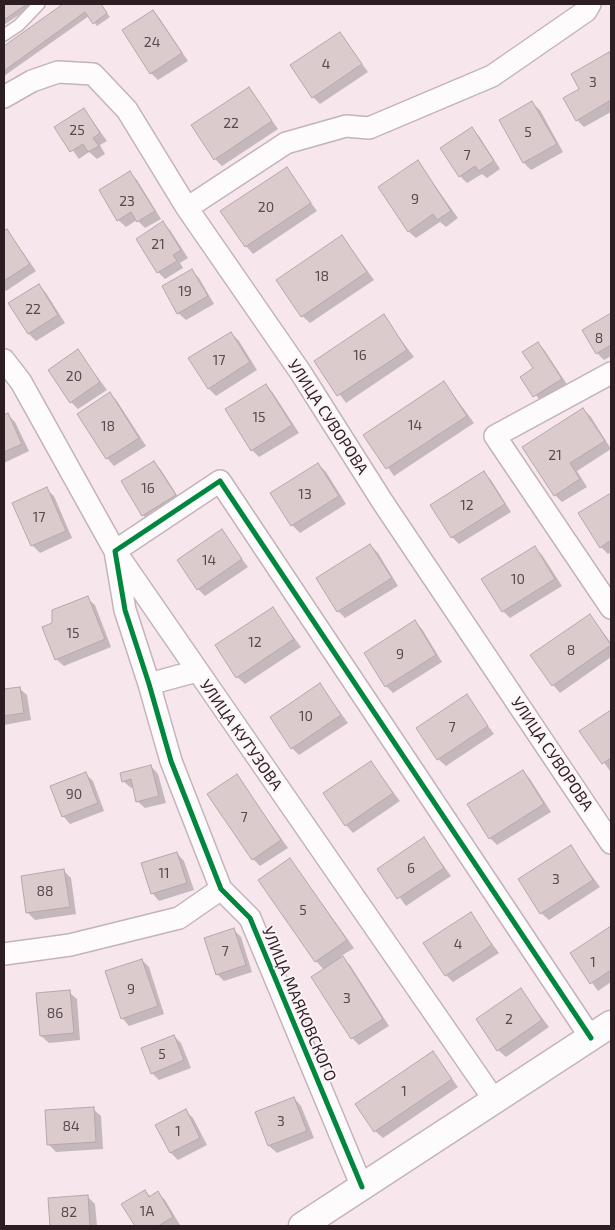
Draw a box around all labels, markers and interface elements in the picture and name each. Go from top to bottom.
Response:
house number: 24 [144,34,160,50]
house number: 4 [322,56,330,72]
house number: 3 [589,74,597,90]
house number: 22 [223,115,239,131]
house number: 25 [69,122,85,138]
house number: 5 [524,124,532,140]
house number: 7 [463,147,471,163]
house number: 9 [411,191,419,207]
house number: 23 [119,193,135,209]
house number: 20 [258,199,274,215]
house number: 21 [151,236,165,252]
house number: 18 [315,268,329,284]
house number: 19 [178,283,192,299]
house number: 22 [25,301,41,317]
house number: 8 [595,330,603,346]
house number: 16 [353,347,367,363]
house number: 17 [213,352,225,368]
street label: УЛИЦА СУВОРОВА [284,356,372,478]
house number: 20 [66,368,82,384]
house number: 15 [252,409,266,425]
house number: 14 [408,417,422,433]
house number: 18 [101,418,115,434]
house number: 21 [548,447,562,463]
house number: 16 [141,480,155,496]
house number: 13 [298,486,312,502]
house number: 12 [460,497,474,513]
house number: 17 [33,509,45,525]
house number: 14 [202,552,216,568]
house number: 10 [511,571,525,587]
house number: 15 [66,625,80,641]
house number: 12 [248,634,262,650]
house number: 8 [567,642,575,658]
house number: 9 [396,646,404,662]
street label: УЛИЦА КУТУЗОВА [196,676,286,794]
street label: УЛИЦА СУВОРОВА [507,693,597,815]
house number: 10 [299,708,313,724]
house number: 7 [448,719,456,735]
house number: 90 [66,786,82,802]
house number: 7 [240,809,248,825]
house number: 6 [407,860,415,876]
house number: 11 [158,865,170,881]
house number: 3 [552,871,560,887]
house number: 88 [37,883,53,899]
house number: 5 [299,902,307,918]
street label: УЛИЦА МАЯКОВСКОГО [258,924,340,1084]
house number: 4 [454,936,462,952]
house number: 7 [221,943,229,959]
house number: 1 [590,954,596,970]
house number: 9 [127,981,135,997]
house number: 3 [343,990,351,1006]
house number: 86 [47,1005,63,1021]
house number: 2 [505,1011,513,1027]
house number: 5 [158,1046,166,1062]
house number: 1 [401,1083,407,1099]
house number: 3 [277,1113,285,1129]
house number: 84 [62,1118,80,1134]
house number: 1 [175,1123,181,1139]
house number: 1А [140,1203,154,1219]
house number: 82 [61,1204,77,1220]

